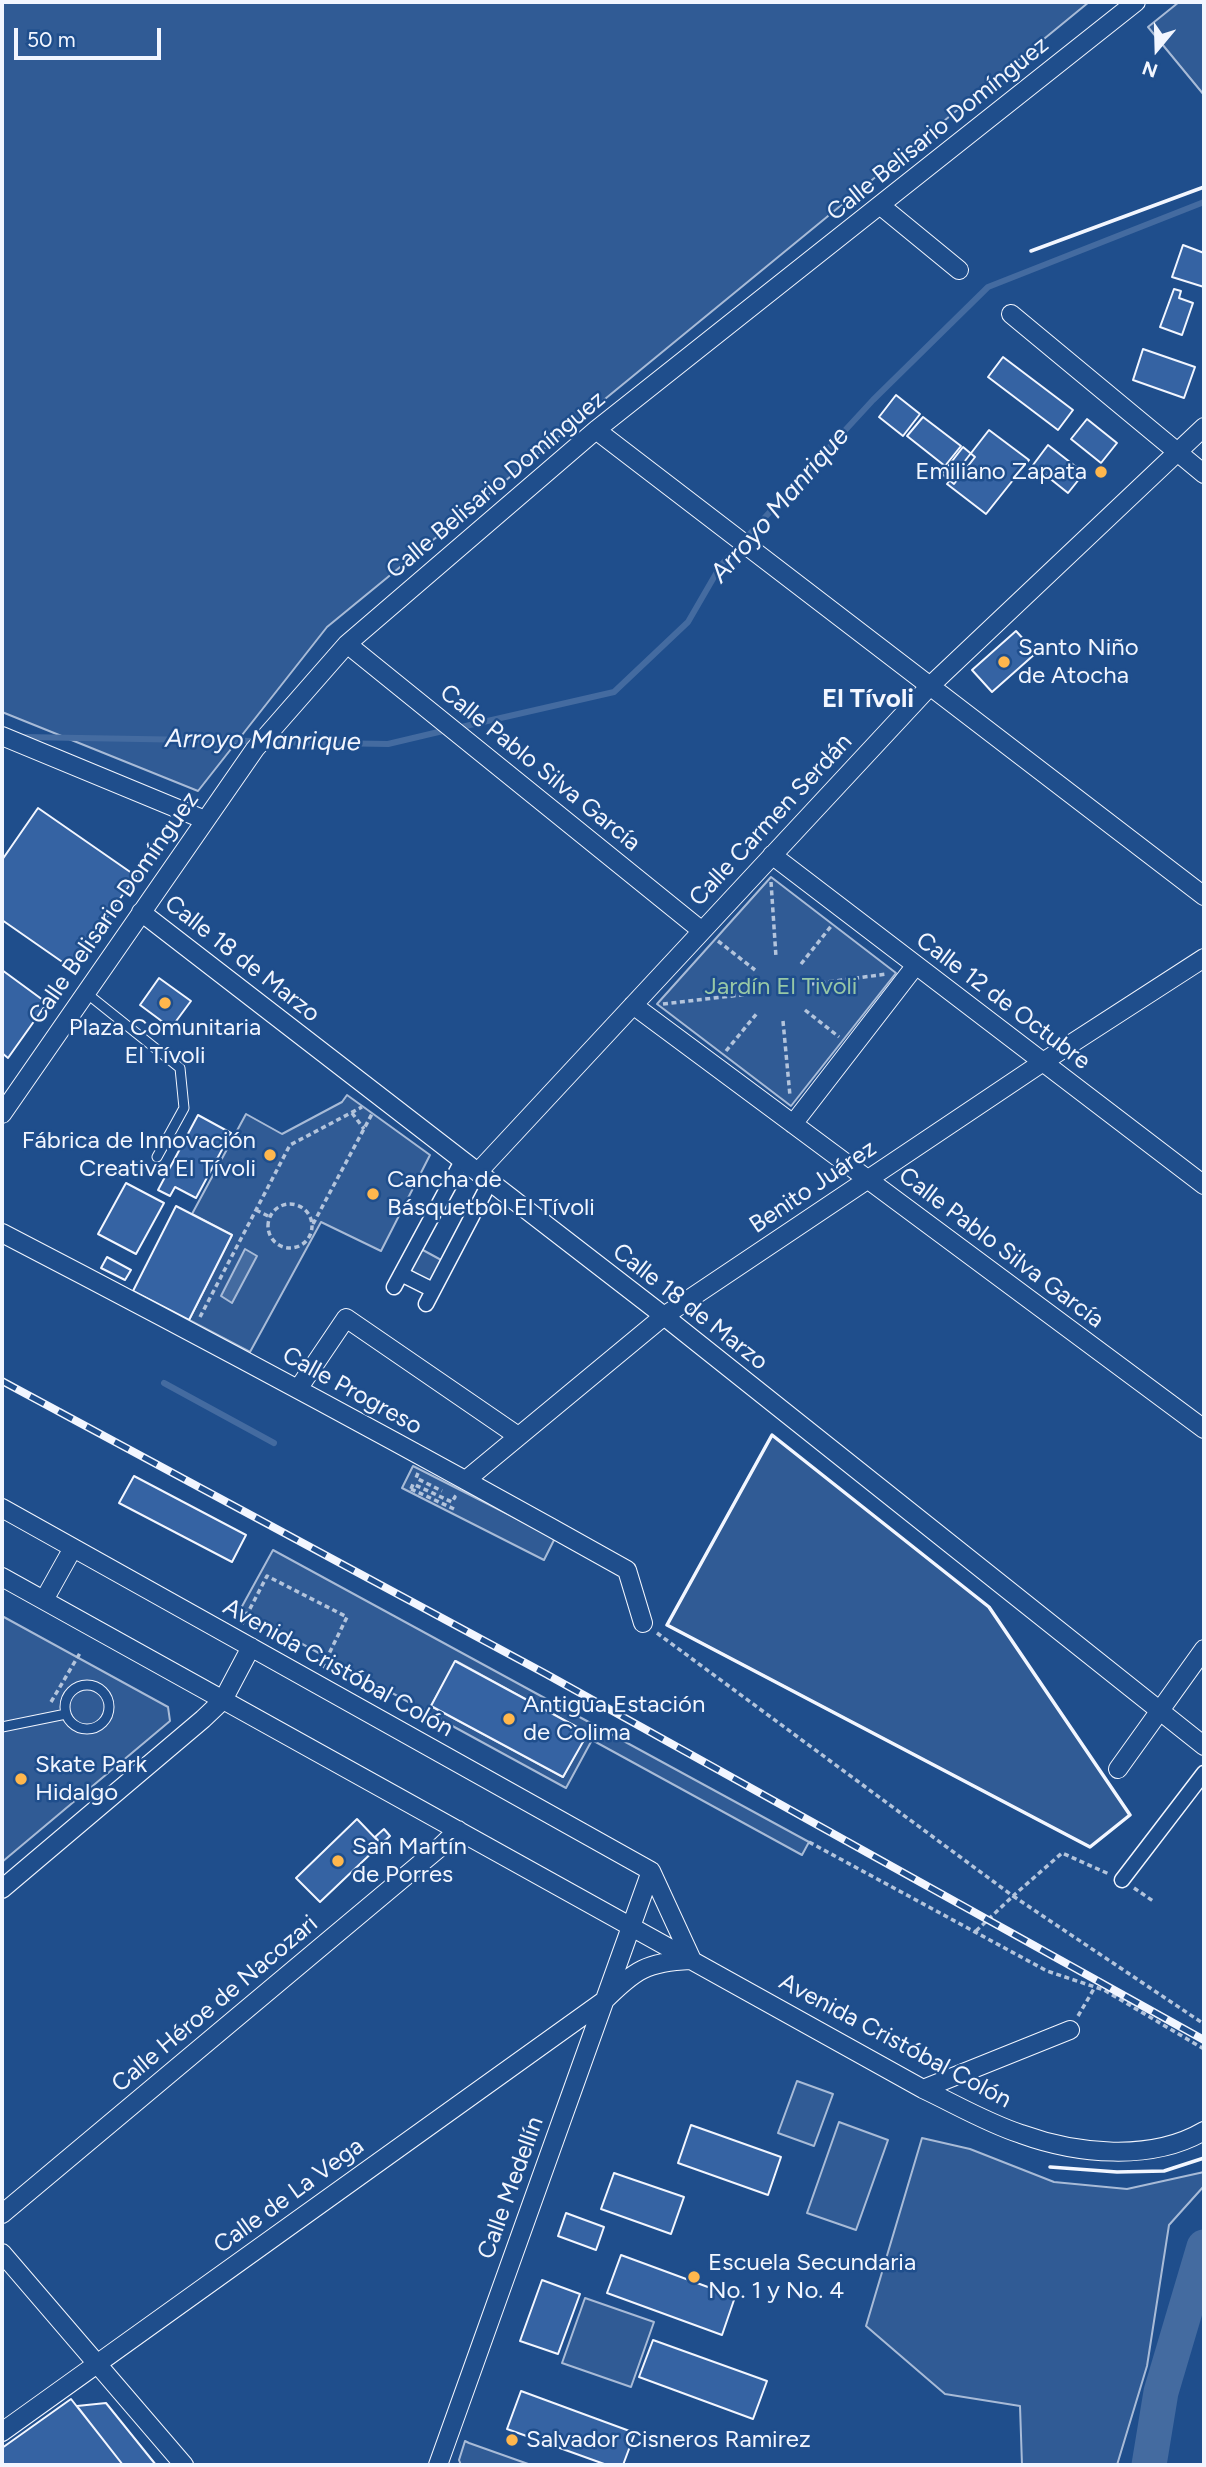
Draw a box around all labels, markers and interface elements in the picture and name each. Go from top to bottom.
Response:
scale bar [18,14,164,58]
north arrow [1122,14,1192,84]
text: 50 m [27,27,76,52]
street label: Calle Belisario Domínguez [821,31,1055,227]
text: N [1139,56,1161,83]
street label: Calle Belisario Domínguez [381,385,611,585]
water label: Arroyo Manrique [704,421,856,589]
place label: Emiliano Zapata [915,458,1087,486]
marker: Emiliano Zapata [1093,464,1109,480]
place label: Santo Niño de Atocha [1018,634,1139,690]
marker: Santo Niño de Atocha [996,654,1012,670]
street label: Calle Pablo Silva García [434,678,646,858]
district label: El Tívoli [822,683,914,715]
water label: Arroyo Manrique [165,724,361,758]
street label: Calle Carmen Serdán [684,728,858,912]
street label: Calle Belisario Domínguez [23,786,205,1030]
street label: Calle 18 de Marzo [159,889,325,1029]
street label: Calle 12 de Octubre [910,926,1096,1076]
park label: Jardín El Tivoli [705,973,857,1001]
marker: Plaza Comunitaria El Tívoli [157,995,173,1011]
place label: Plaza Comunitaria El Tívoli [69,1014,261,1070]
place label: Fábrica de Innovación Creativa El Tívoli [22,1127,256,1183]
street label: Benito Juárez [744,1134,882,1240]
marker: Fábrica de Innovación Creativa El Tívoli [262,1147,278,1163]
street label: Calle Pablo Silva García [893,1161,1109,1335]
place label: Cancha de Básquetbol El Tívoli [387,1166,595,1222]
marker: Cancha de Básquetbol El Tívoli [365,1186,381,1202]
street label: Calle 18 de Marzo [607,1237,773,1377]
street label: Calle Progreso [277,1341,427,1441]
street label: Avenida Cristóbal Colón [218,1593,458,1743]
place label: Antigua Estación de Colima [523,1691,705,1747]
marker: Antigua Estación de Colima [501,1711,517,1727]
place label: Skate Park Hidalgo [35,1751,147,1807]
marker: Skate Park Hidalgo [13,1771,29,1787]
place label: San Martín de Porres [352,1833,467,1889]
marker: San Martín de Porres [330,1853,346,1869]
street label: Calle Héroe de Nacozari [106,1909,324,2099]
street label: Avenida Cristóbal Colón [774,1968,1016,2114]
street label: Calle Medellín [472,2113,550,2263]
street label: Calle de La Vega [209,2132,369,2260]
place label: Escuela Secundaria No. 1 y No. 4 [708,2249,916,2305]
marker: Escuela Secundaria No. 1 y No. 4 [686,2269,702,2285]
place label: Salvador Cisneros Ramirez [526,2426,811,2454]
marker: Salvador Cisneros Ramirez [504,2432,520,2448]

